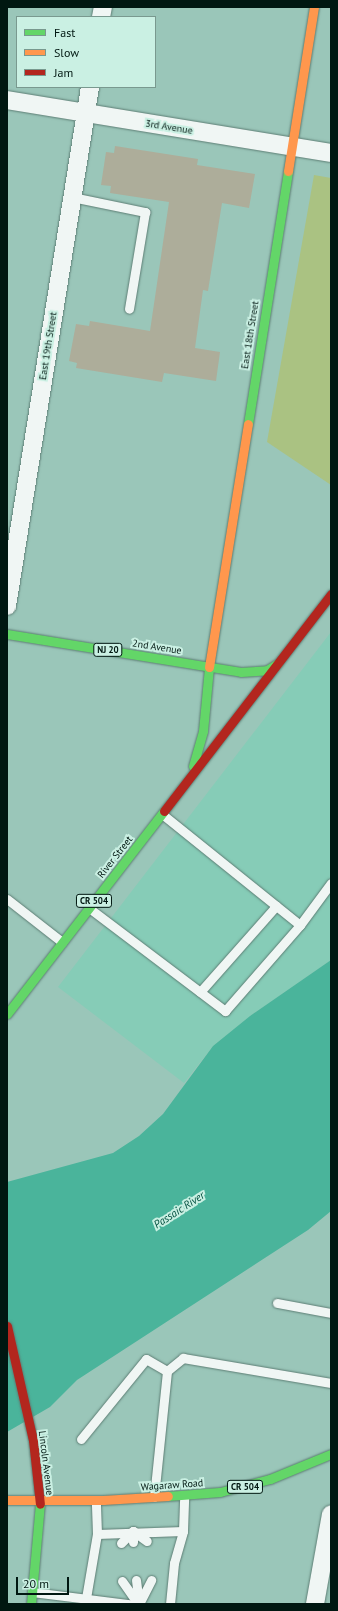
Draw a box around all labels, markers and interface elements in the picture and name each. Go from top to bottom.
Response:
legend [16,16,156,88]
text: Fast [54,25,75,40]
text: Slow [54,45,79,60]
text: Jam [54,65,73,80]
street label: 3rd Avenue [144,117,194,137]
street label: East 18th Street [239,300,261,370]
street label: East 19th Street [37,311,59,381]
street label: 2nd Avenue [131,637,183,657]
road number: NJ 20 [93,643,123,657]
street label: River Street [95,834,135,880]
road number: CR 504 [75,894,113,908]
water label: Passaic River [151,1189,207,1231]
street label: Lincoln Avenue [36,1430,56,1496]
street label: Wagaraw Road [140,1477,204,1493]
road number: CR 504 [226,1480,264,1494]
scale bar [18,1569,71,1595]
text: 20 m [23,1576,49,1591]

